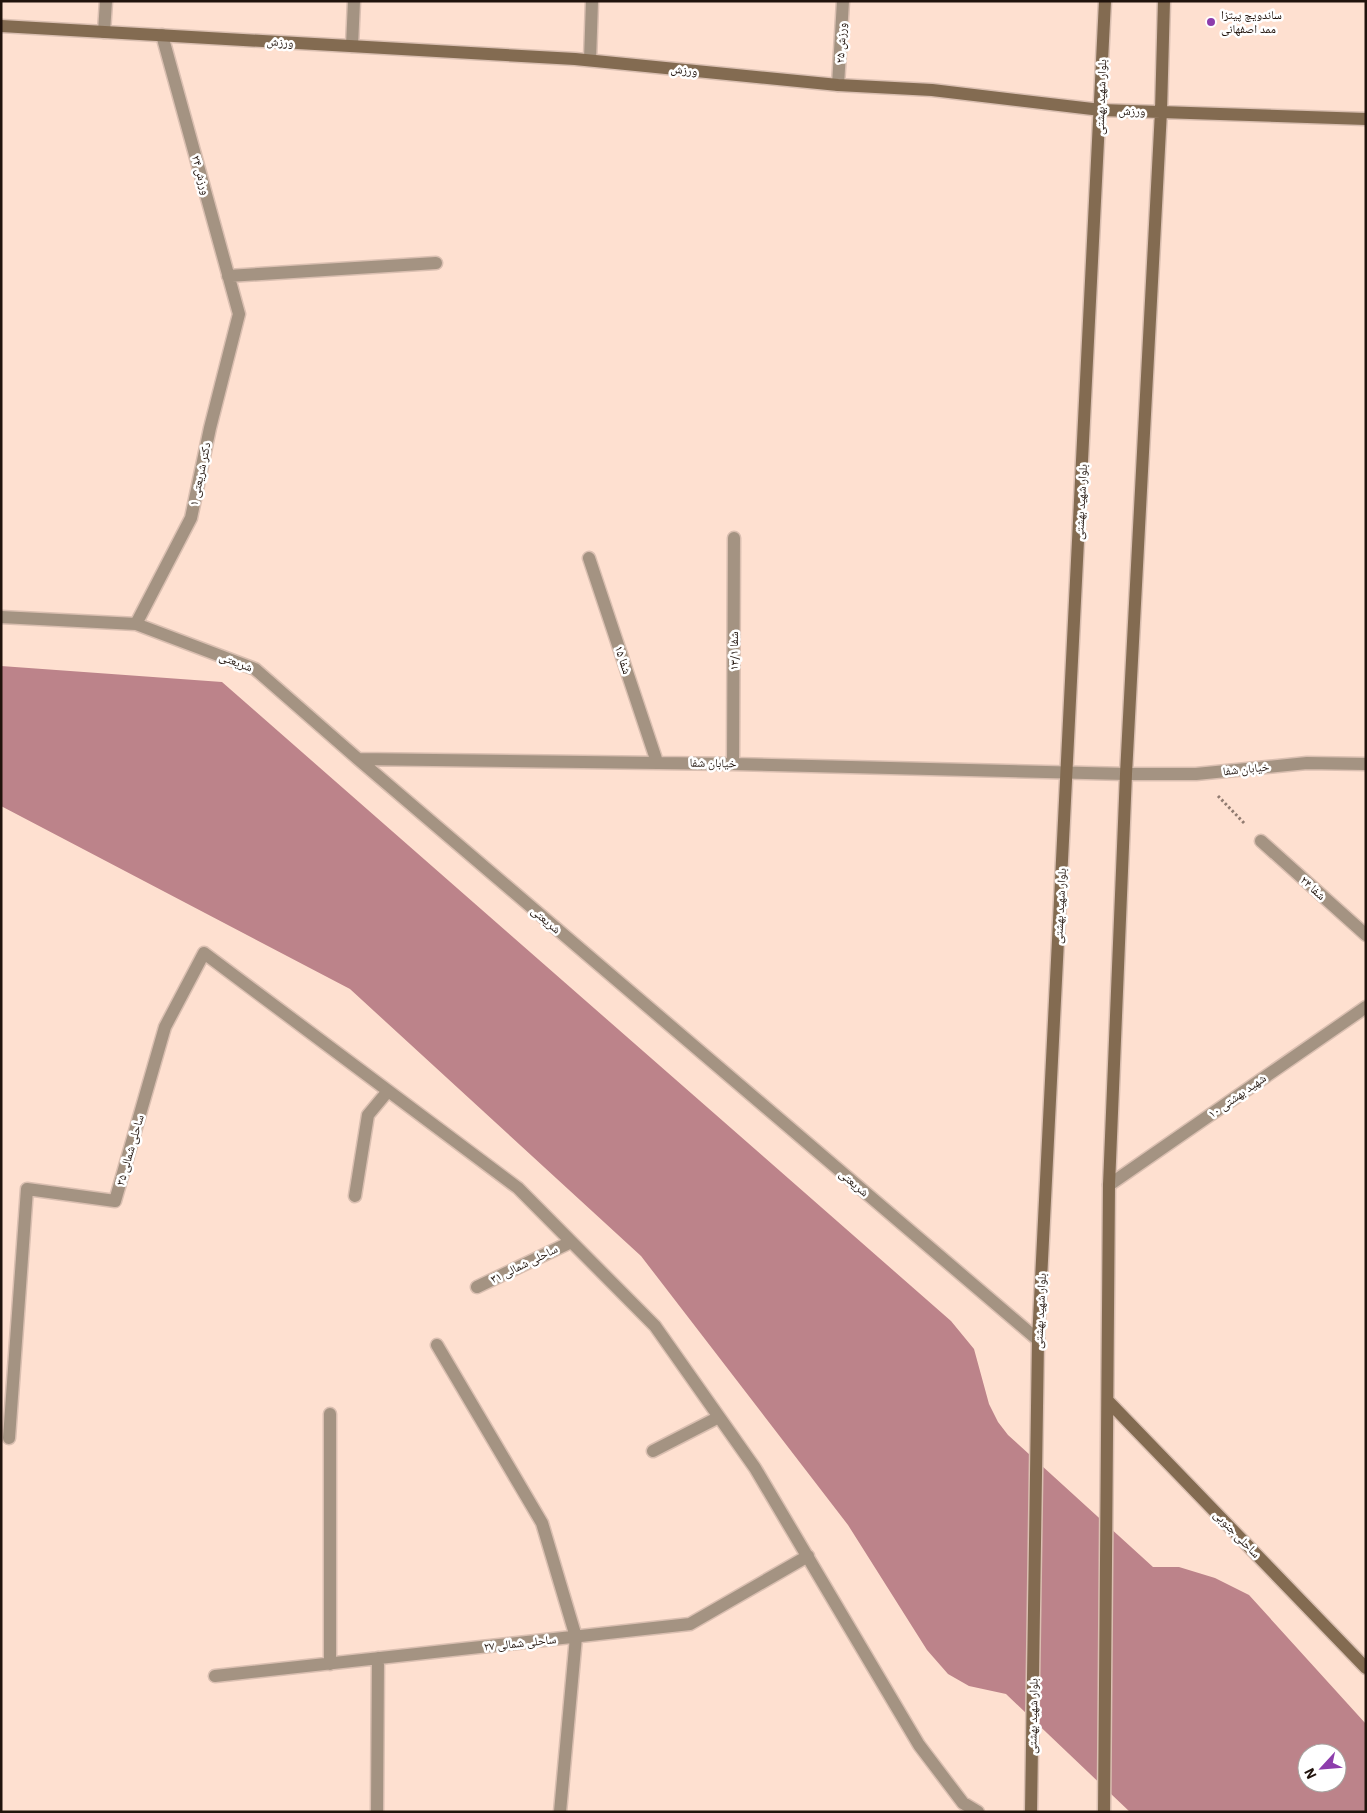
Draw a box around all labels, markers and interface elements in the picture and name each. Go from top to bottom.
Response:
place label: ساندویچ پیتزا ممد اصفهانی [1221,7,1282,36]
marker: ساندویچ پیتزا ممد اصفهانی [1205,16,1217,28]
street label: ورزش ۲۵ [832,22,849,64]
street label: ورزش [266,33,294,50]
street label: بلوار شهید بهشتی [1092,59,1110,135]
street label: ورزش [670,61,698,78]
street label: ورزش [1118,103,1146,118]
street label: ورزش ۲۴ [189,153,214,196]
street label: دکتر شریعتی ۱ [185,441,214,507]
street label: بلوار شهید بهشتی [1071,464,1090,540]
street label: شفا ۱۳/۱ [726,631,741,671]
street label: شفا ۱۵ [612,644,635,676]
street label: شریعتی [217,648,255,675]
street label: خیابان شفا [689,755,737,771]
street label: خیابان شفا [1222,759,1270,779]
street label: بلوار شهید بهشتی [1050,868,1069,944]
street label: شفا ۲۴ [1297,872,1329,903]
street label: شریعتی [528,903,564,937]
street label: شهید بهشتی ۱۰ [1205,1070,1269,1121]
street label: ساحلی شمالی ۳۵ [112,1113,147,1187]
street label: شریعتی [836,1166,872,1200]
street label: ساحلی شمالی ۳۱ [488,1241,560,1286]
street label: بلوار شهید بهشتی [1030,1273,1049,1349]
street label: ساحلی جنوبی [1211,1507,1264,1561]
street label: ساحلی شمالی ۲۷ [483,1631,557,1654]
street label: بلوار شهید بهشتی [1024,1678,1041,1754]
north arrow [1297,1743,1347,1793]
text: N [1300,1765,1321,1782]

